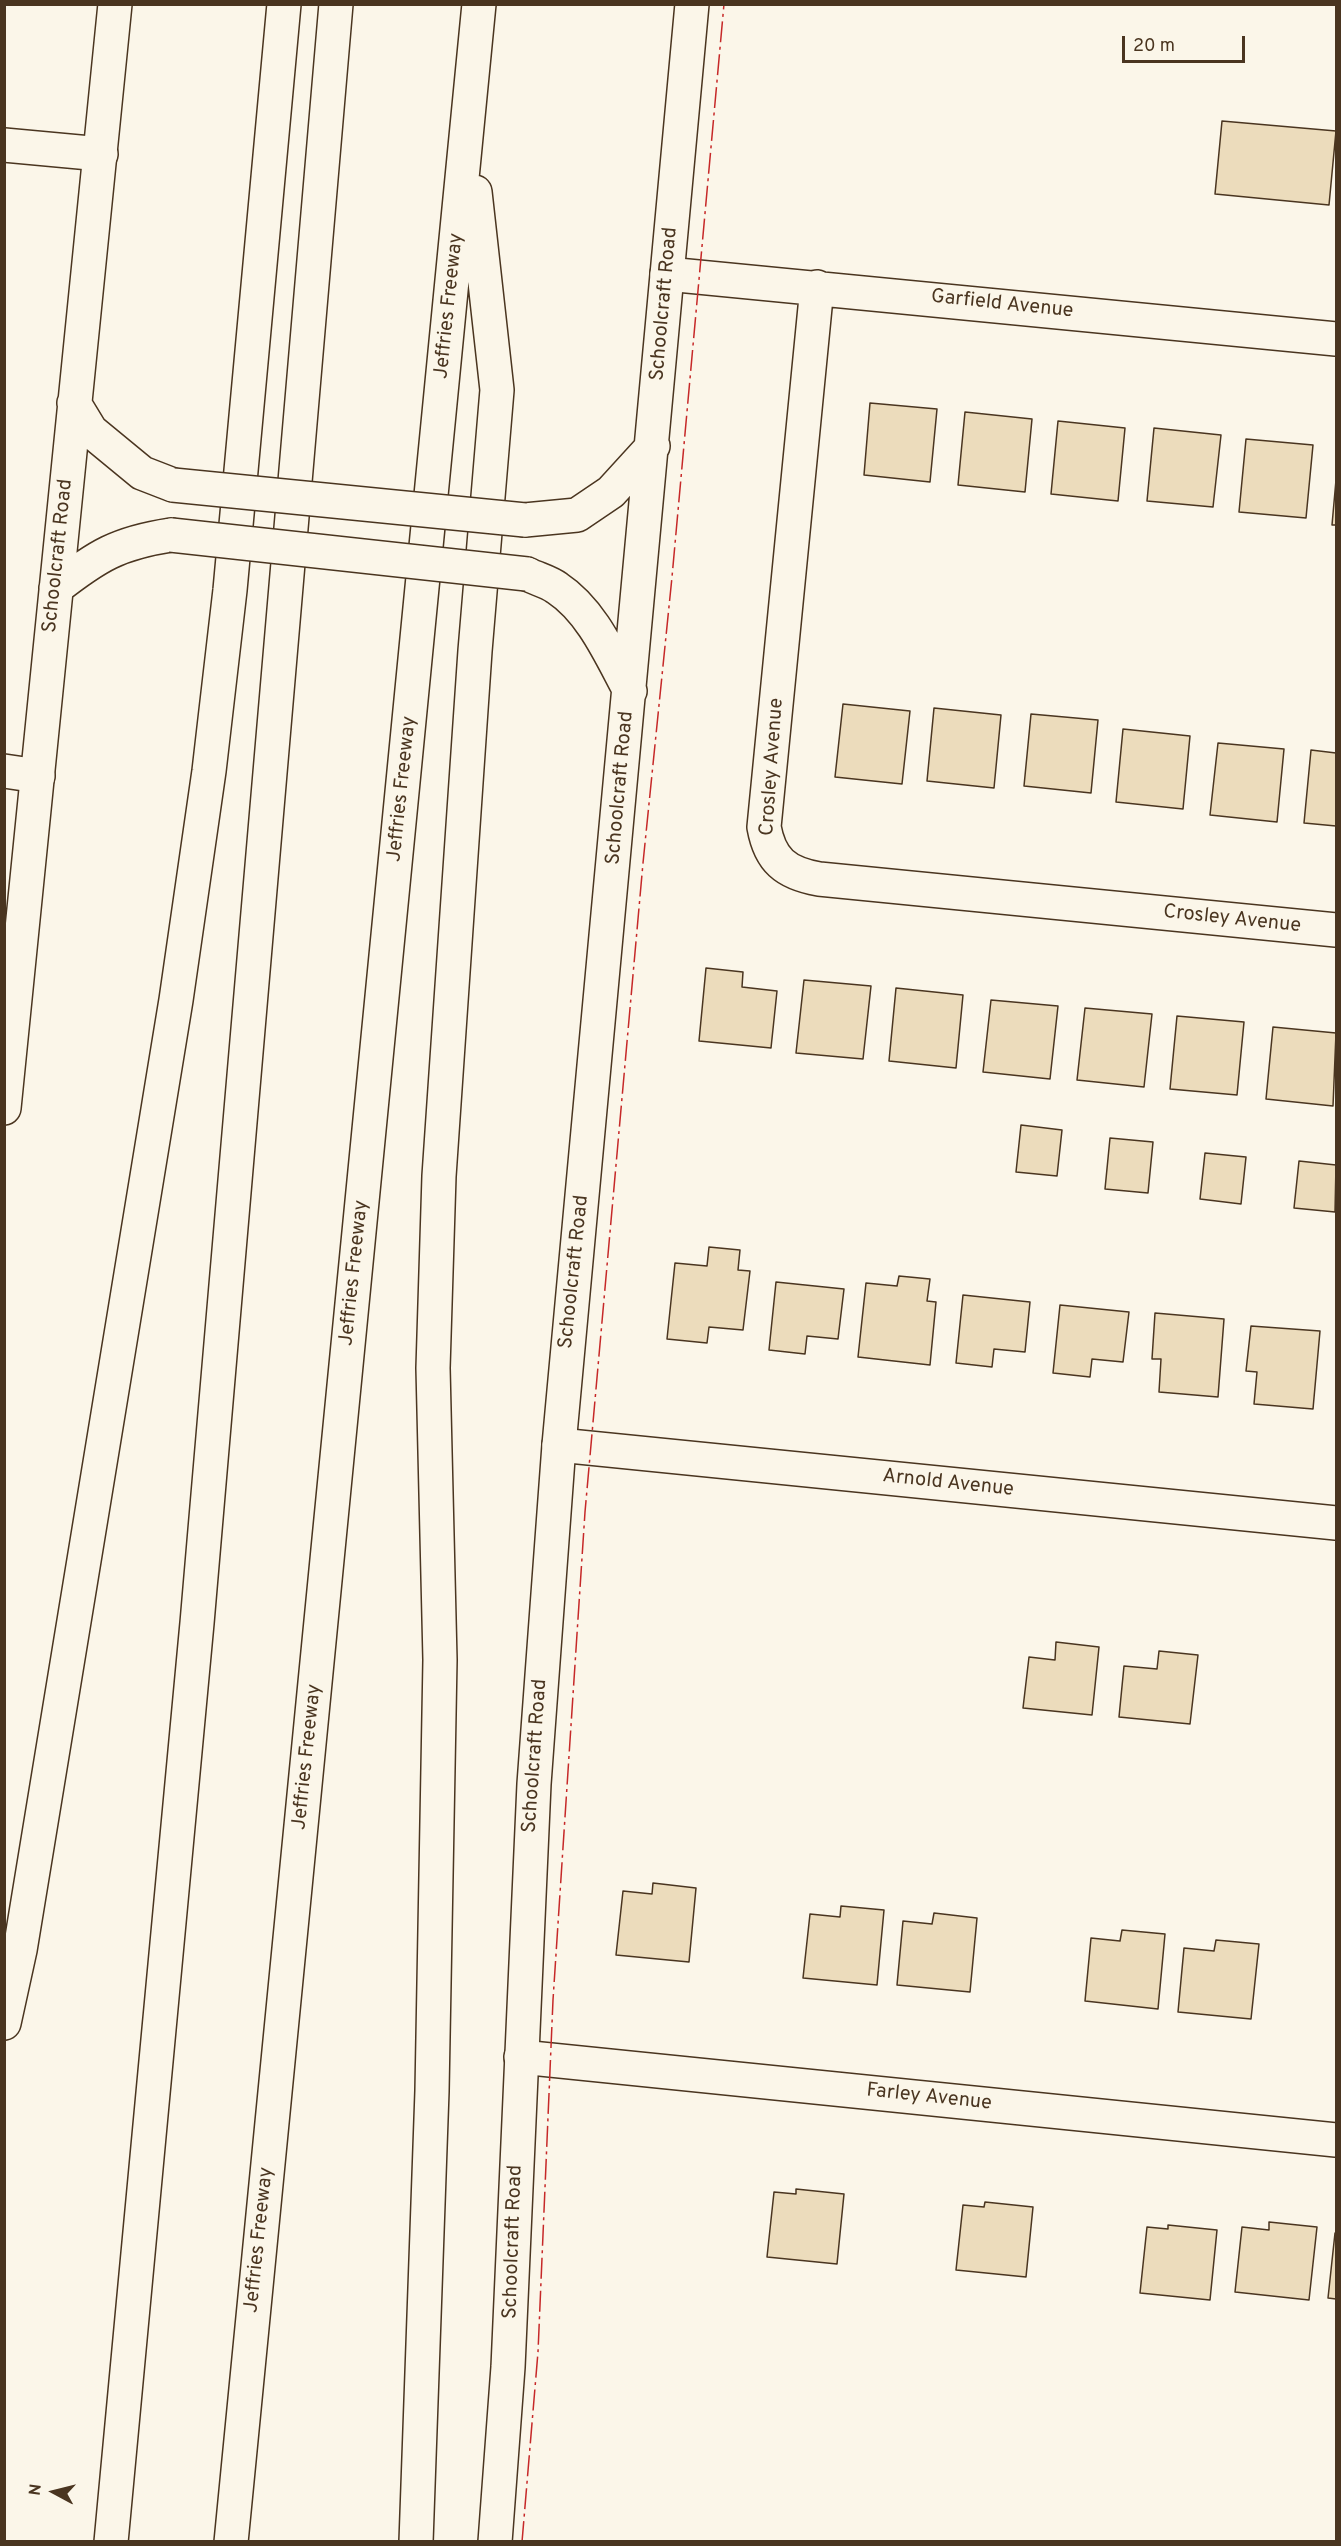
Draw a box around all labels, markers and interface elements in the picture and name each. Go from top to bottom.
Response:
scale bar [1125,24,1248,62]
text: 20 m [1133,35,1175,58]
street label: Schoolcraft Road [646,226,684,382]
street label: Jeffries Freeway [430,232,470,380]
street label: Garfield Avenue [930,286,1074,324]
street label: Schoolcraft Road [39,478,79,634]
street label: Crosley Avenue [756,697,790,837]
street label: Schoolcraft Road [602,710,640,866]
street label: Jeffries Freeway [383,715,423,863]
street label: Crosley Avenue [1162,901,1302,939]
street label: Schoolcraft Road [555,1194,595,1350]
street label: Jeffries Freeway [335,1199,375,1347]
street label: Arnold Avenue [881,1465,1015,1503]
street label: Schoolcraft Road [519,1678,553,1834]
street label: Jeffries Freeway [288,1683,328,1831]
street label: Farley Avenue [865,2079,993,2117]
street label: Schoolcraft Road [499,2164,529,2320]
street label: Jeffries Freeway [240,2166,280,2314]
north arrow [24,2462,84,2522]
text: N [26,2483,47,2497]

